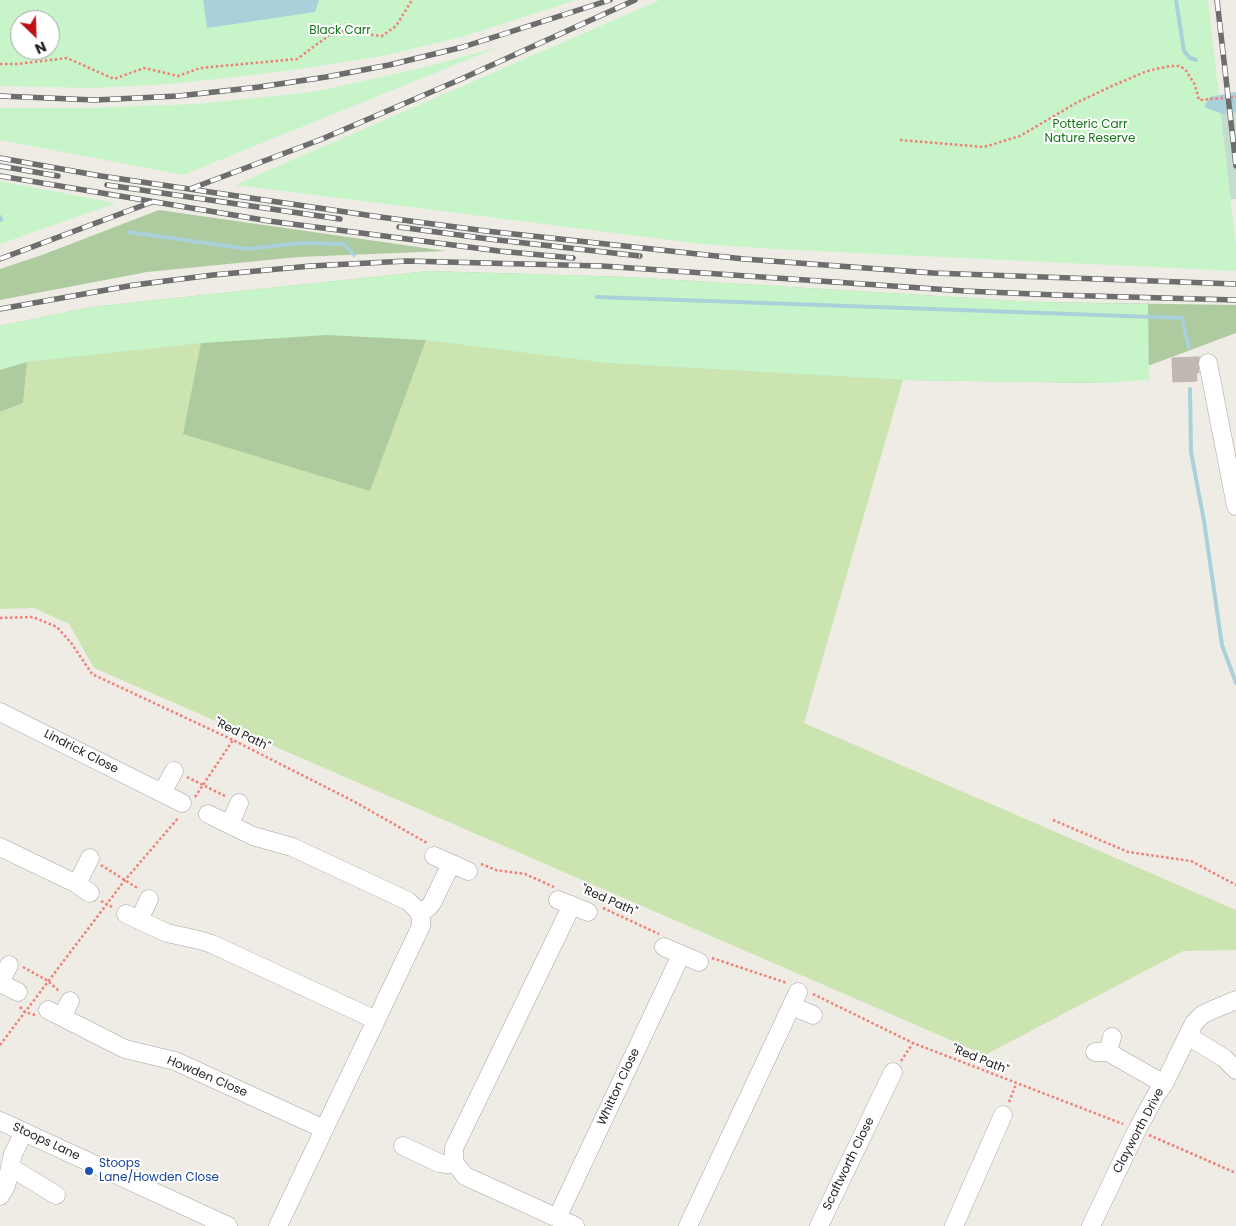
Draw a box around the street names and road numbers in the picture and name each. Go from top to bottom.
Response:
street label: "Red Path" [212,715,272,755]
street label: Lindrick Close [41,727,121,777]
street label: "Red Path" [579,882,639,920]
street label: "Red Path" [949,1042,1011,1078]
street label: Whitton Close [595,1046,643,1128]
street label: Howden Close [165,1054,249,1100]
street label: Clayworth Drive [1110,1086,1168,1176]
street label: Scaftworth Close [820,1115,878,1213]
street label: Stoops Lane [10,1120,82,1164]

